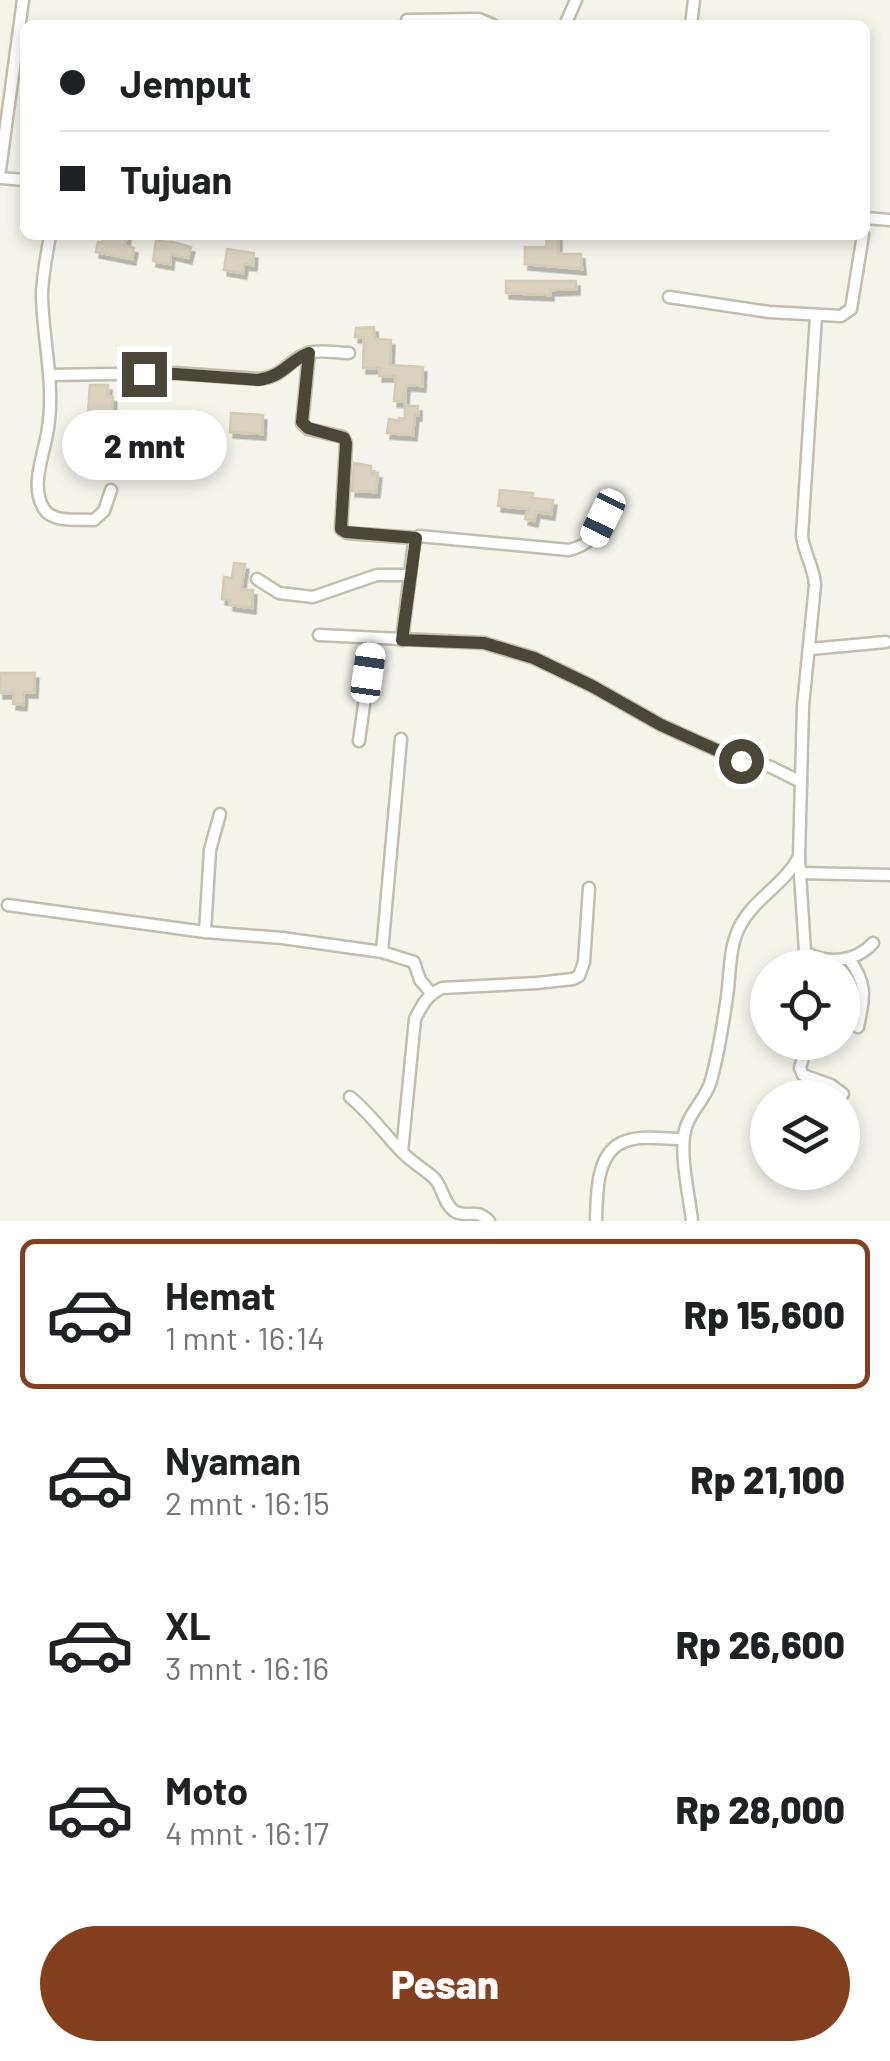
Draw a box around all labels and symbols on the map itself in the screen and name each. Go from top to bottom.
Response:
route end [122,352,167,397]
callout: 2 mnt [62,409,226,479]
car [576,484,630,552]
car [349,641,387,705]
route start [719,739,764,784]

